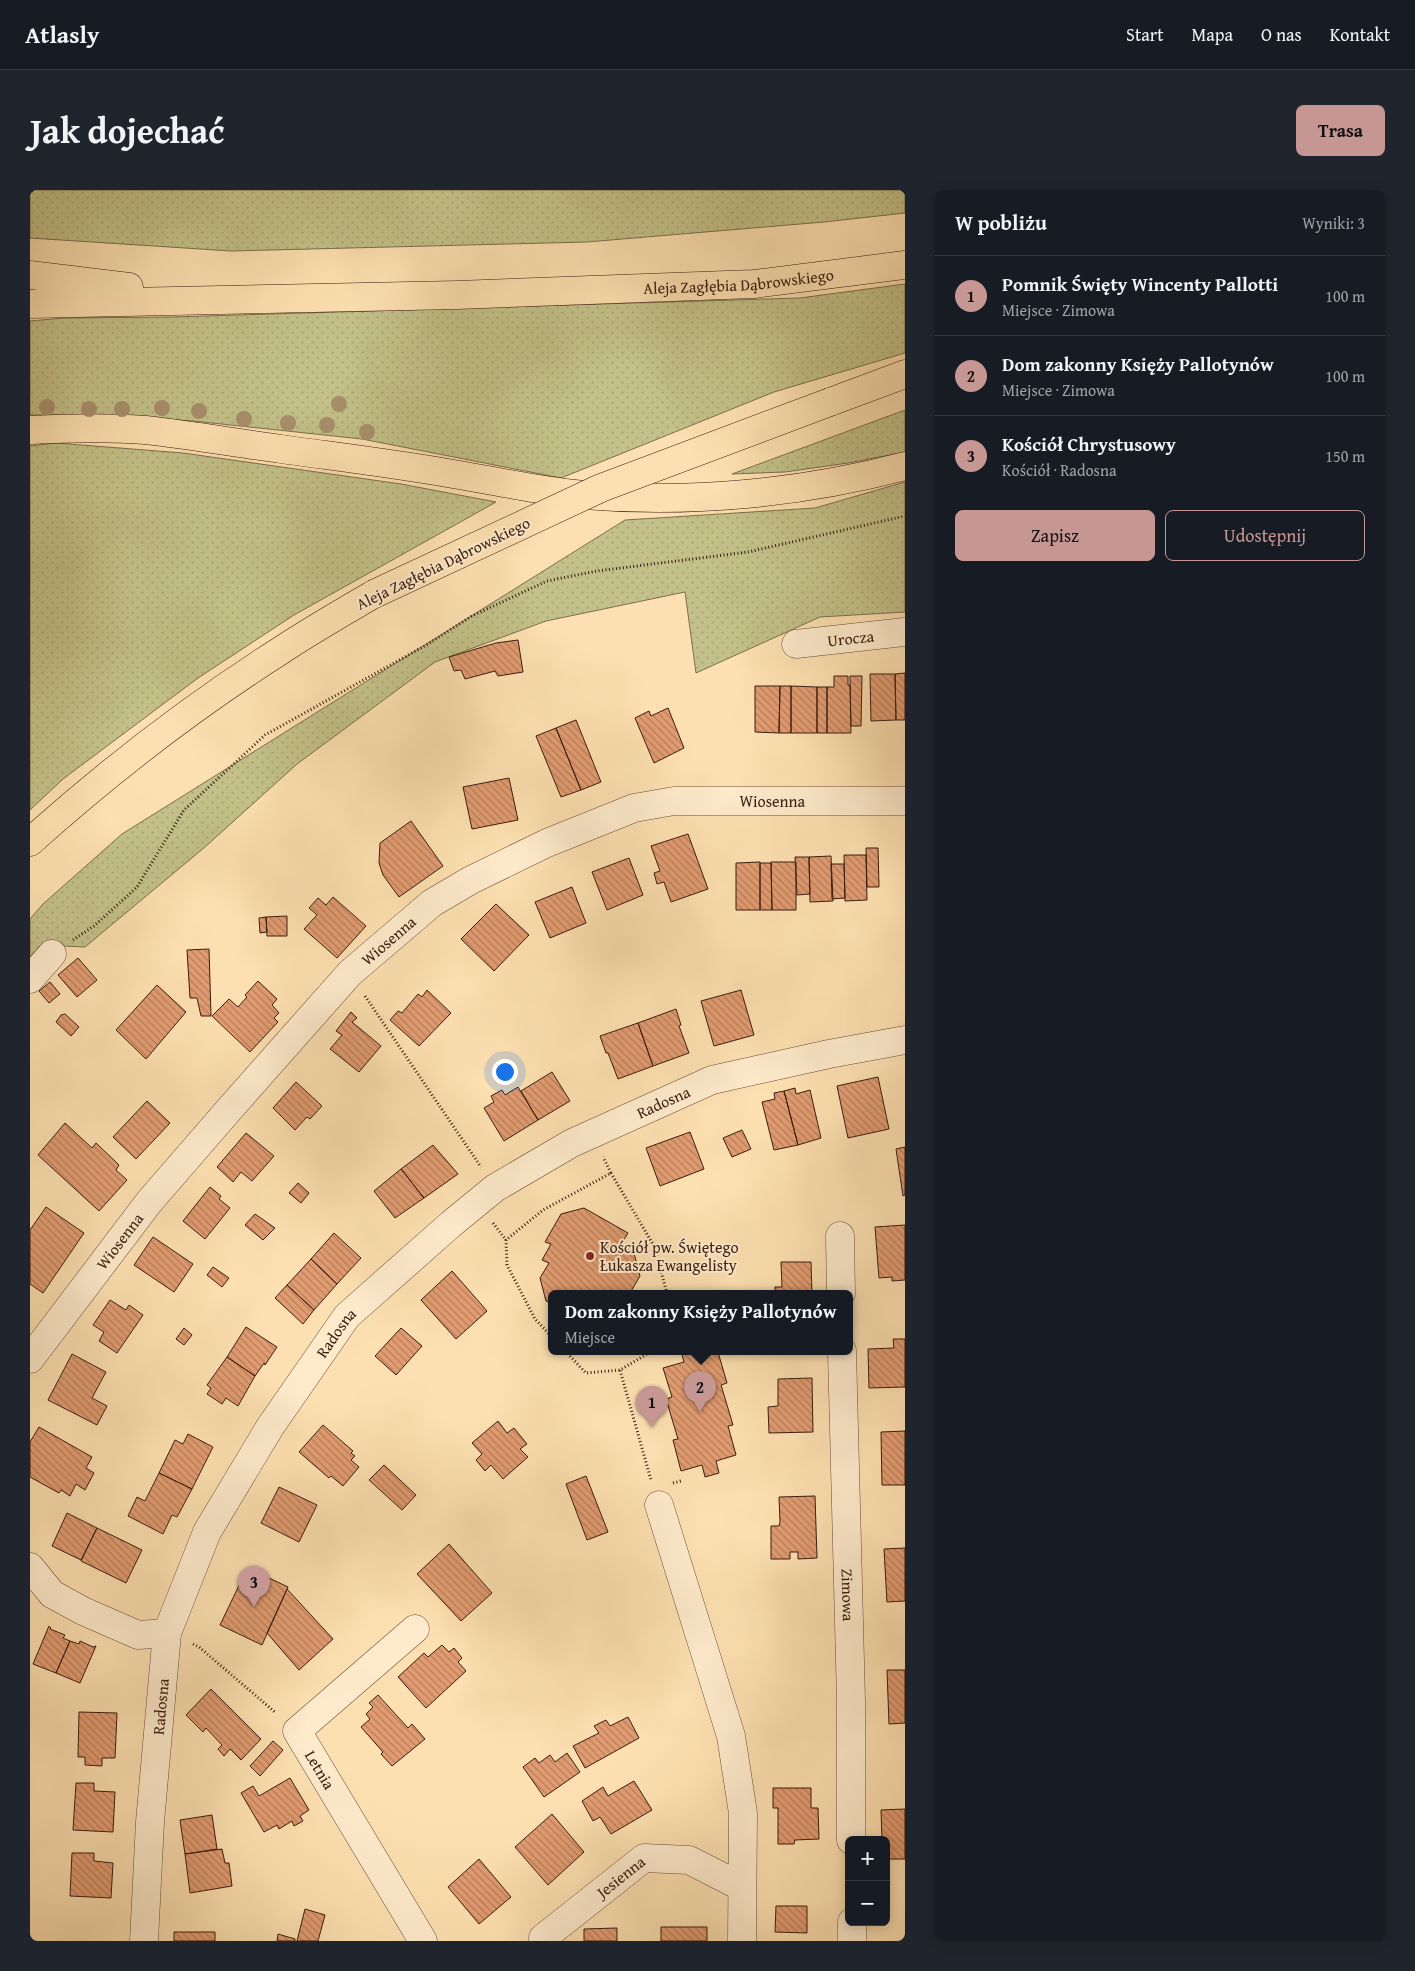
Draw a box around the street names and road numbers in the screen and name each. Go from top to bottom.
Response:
street label: Aleja Zagłębia Dąbrowskiego [643,262,835,300]
street label: Aleja Zagłębia Dąbrowskiego [352,510,534,616]
street label: Urocza [826,623,876,652]
street label: Wiosenna [739,789,806,813]
street label: Wiosenna [355,910,421,971]
street label: Radosna [633,1079,694,1124]
street label: Wiosenna [90,1207,149,1274]
street label: Radosna [310,1301,361,1363]
street label: Zimowa [836,1568,861,1622]
street label: Radosna [146,1677,175,1736]
street label: Letnia [299,1745,341,1794]
street label: Jesienna [589,1849,651,1905]

